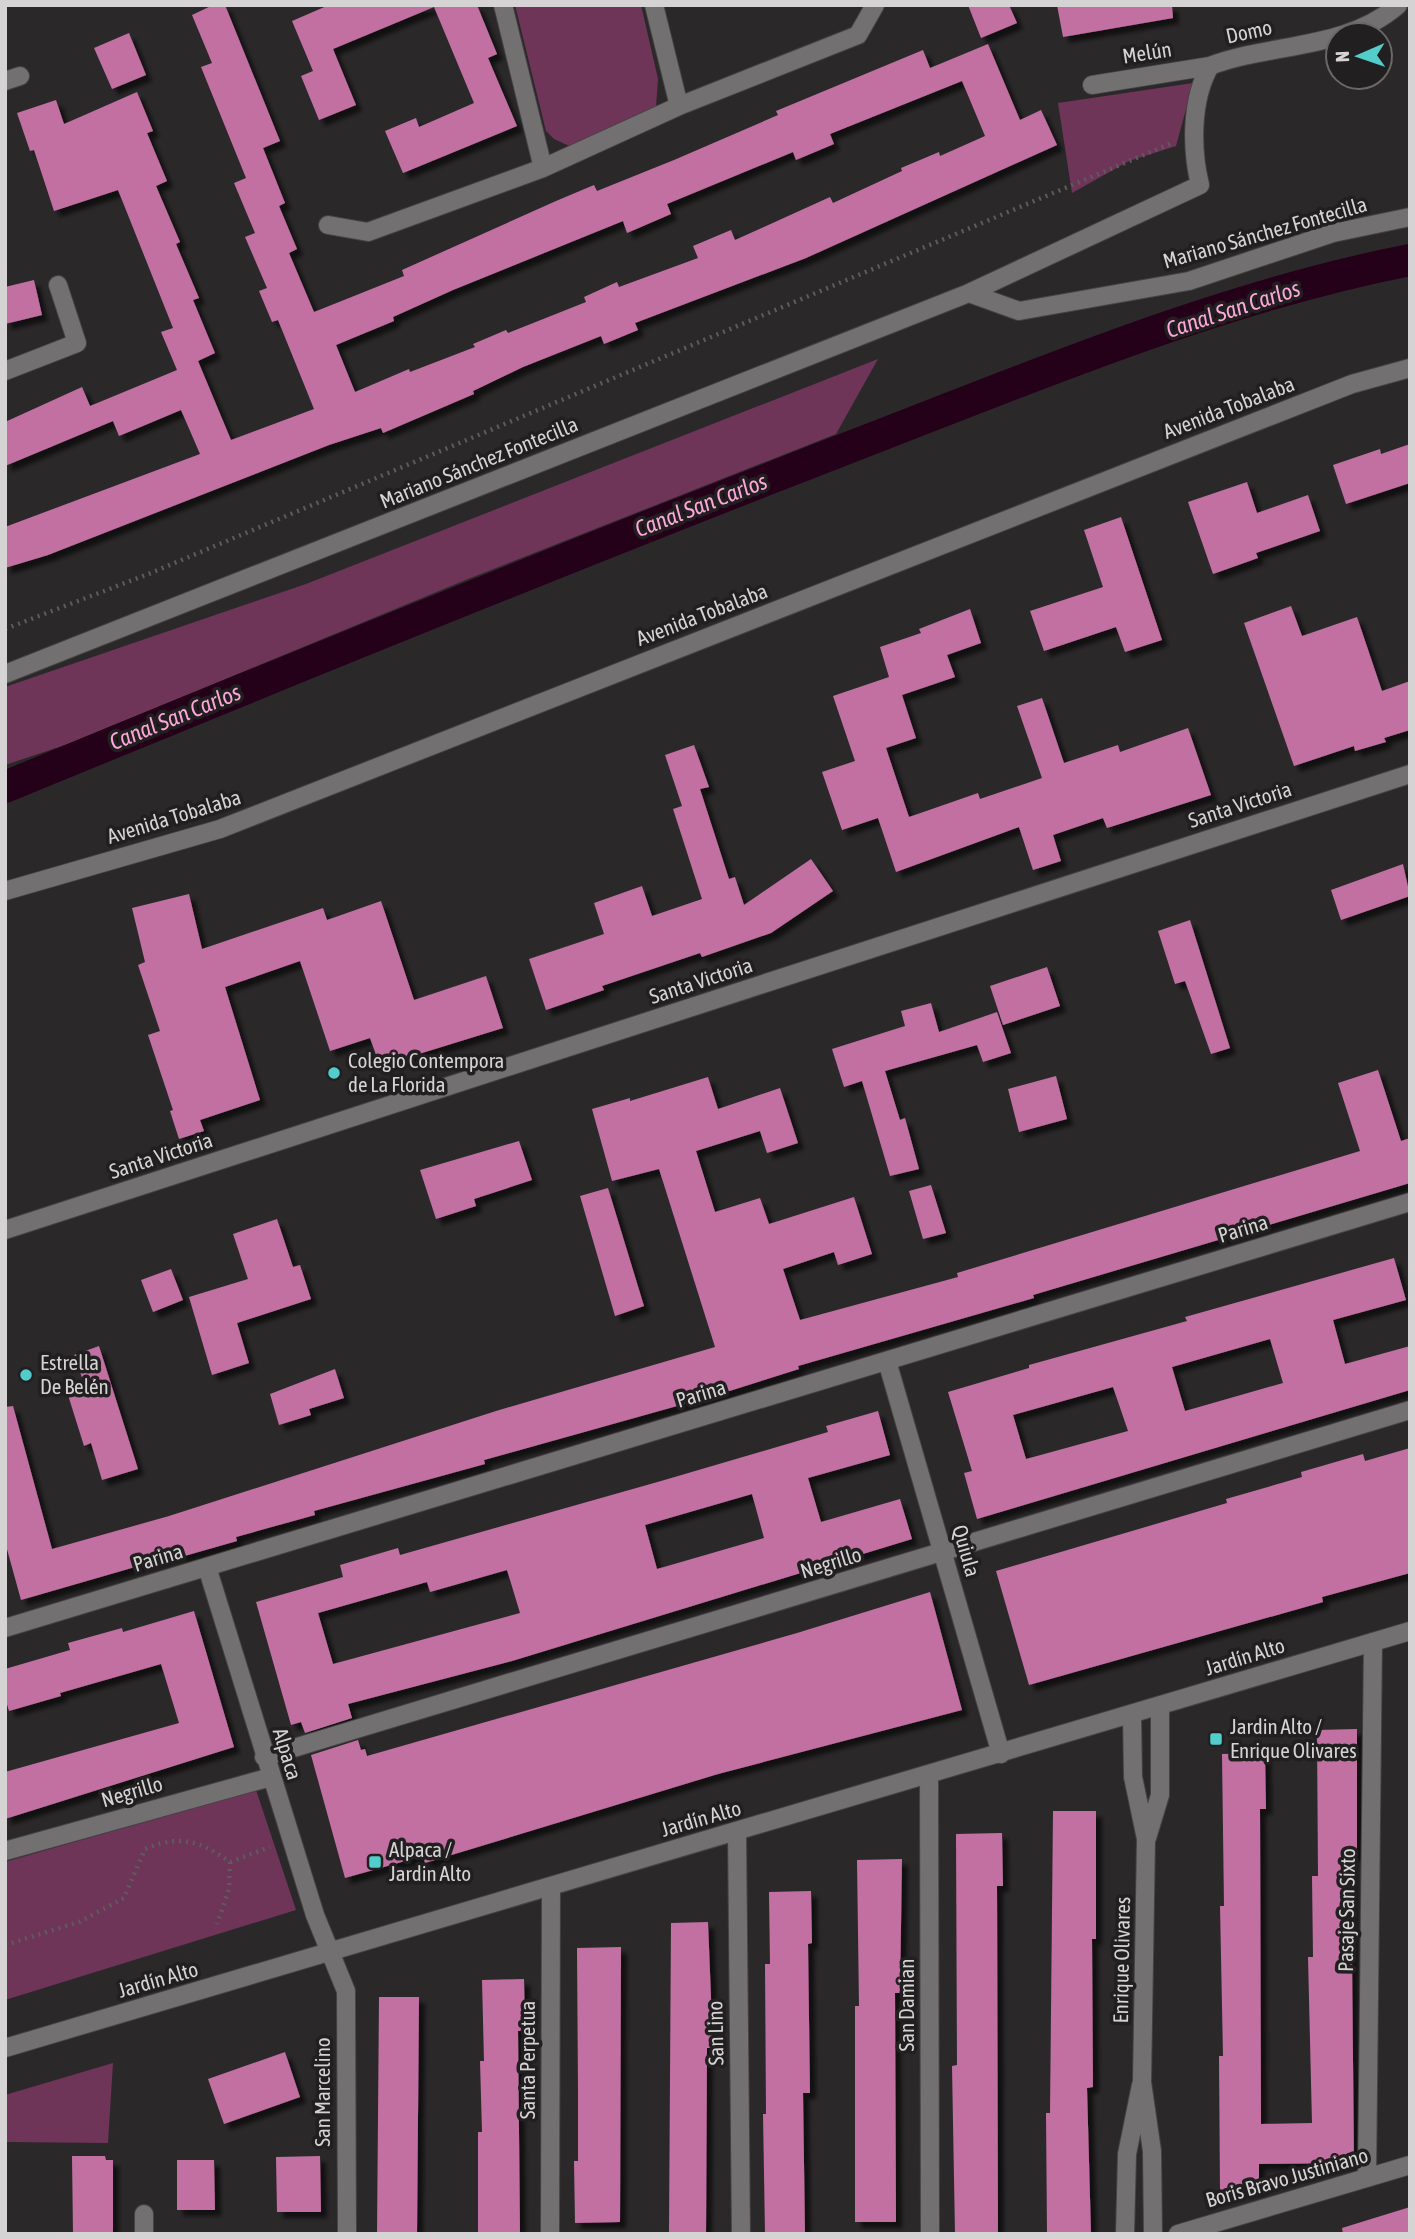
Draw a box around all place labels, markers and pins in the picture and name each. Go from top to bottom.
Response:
place label: Colegio Contempora de La Florida [348,1048,504,1096]
marker: Colegio Contempora de La Florida [326,1065,342,1081]
place label: Estrella De Belén [40,1350,109,1398]
marker: Estrella De Belén [18,1367,34,1383]
place label: Jardin Alto / Enrique Olivares [1230,1714,1357,1762]
marker: Jardin Alto / Enrique Olivares [1208,1731,1224,1747]
place label: Alpaca / Jardin Alto [389,1837,471,1885]
marker: Alpaca / Jardin Alto [367,1854,383,1870]

